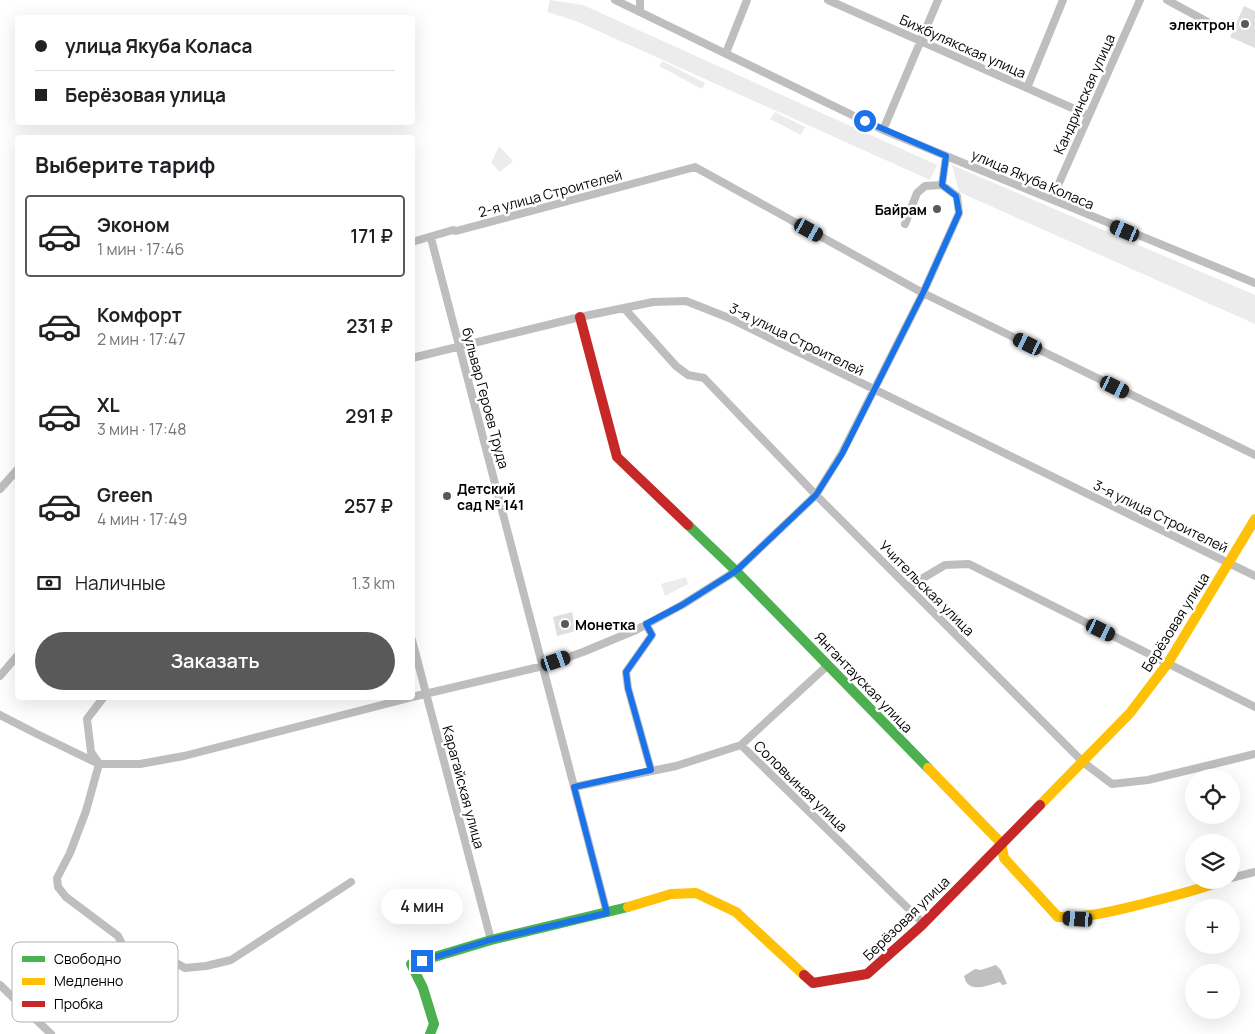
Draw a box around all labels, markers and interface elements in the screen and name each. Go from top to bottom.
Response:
street label: Бижбулякская улица [897,10,1029,82]
place label: электрон [1169,15,1235,34]
marker: электрон [1239,18,1251,30]
street label: Кандринская улица [1049,31,1119,157]
text: улица Якуба Коласа [65,33,252,59]
text: Берёзовая улица [65,82,226,108]
route start [854,110,876,132]
street label: улица Якуба Коласа [969,145,1097,213]
text: Выберите тариф [35,150,215,180]
street label: 2-я улица Строителей [476,165,624,221]
place label: Байрам [875,200,927,219]
marker: Байрам [931,203,943,215]
text: Эконом [97,212,170,238]
icon: car [37,214,82,259]
car [792,216,825,244]
car [1108,218,1141,244]
text: 171 ₽ [350,223,393,249]
text: 1 мин · 17:46 [97,238,185,260]
street label: 3-я улица Строителей [726,298,868,380]
text: Комфорт [97,302,182,328]
icon: car [37,304,82,349]
text: 231 ₽ [346,313,393,339]
street label: бульвар Героев Труда [458,325,514,471]
text: 2 мин · 17:47 [97,328,186,350]
car [1011,331,1044,357]
car [1098,374,1131,400]
text: XL [97,392,120,418]
icon: car [37,394,82,439]
text: 291 ₽ [345,403,393,429]
text: 3 мин · 17:48 [97,418,186,440]
street label: 3-я улица Строителей [1090,475,1232,557]
place label: Детский сад № 141 [457,479,524,514]
text: Green [97,482,153,508]
icon: car [37,484,82,529]
marker: Детский сад № 141 [441,490,453,502]
text: 257 ₽ [344,493,393,519]
text: 4 мин · 17:49 [97,508,188,530]
street label: Учительская улица [875,536,979,640]
icon: cash [35,569,63,597]
street label: Берёзовая улица [1137,569,1213,675]
text: Наличные [75,570,166,596]
text: 1.3 km [352,572,395,594]
place label: Монетка [575,615,636,634]
car [1084,617,1117,643]
marker: Монетка [559,618,571,630]
street label: Янгантауская улица [811,627,917,737]
button: Заказать [35,632,395,690]
car [539,649,572,673]
street label: Карагайская улица [438,723,490,851]
street label: Соловьиная улица [750,736,852,836]
map controls [1185,769,1240,1019]
button: locate [1185,769,1240,824]
button: layers [1185,834,1240,889]
street label: Берёзовая улица [859,872,953,964]
callout: 4 мин [381,888,463,924]
text: 4 мин [400,895,444,917]
button: + [1185,899,1240,954]
car [1062,910,1093,928]
legend [12,942,178,1022]
text: Свободно [54,949,121,968]
route end [411,950,433,972]
button: − [1185,964,1240,1019]
text: Медленно [54,971,123,990]
text: Пробка [54,994,103,1013]

